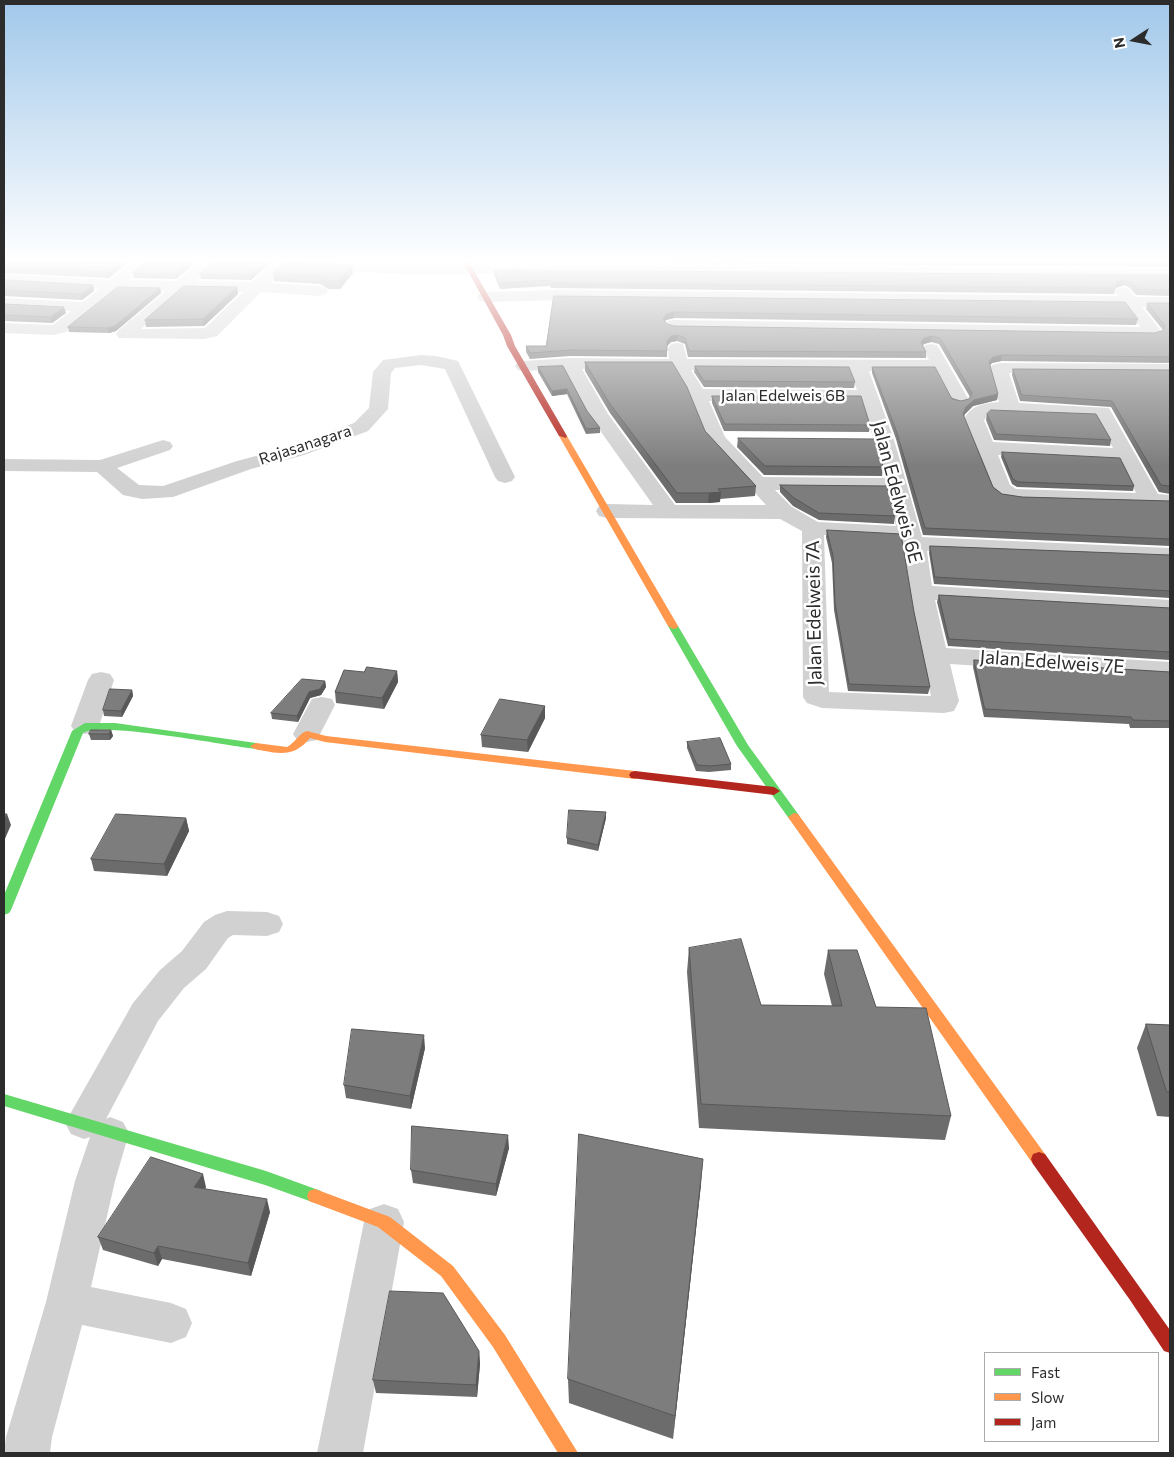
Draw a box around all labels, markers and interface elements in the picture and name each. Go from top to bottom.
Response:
north arrow [1109,15,1159,65]
text: N [1109,36,1128,50]
street label: Jalan Edelweis 6B [721,386,845,406]
street label: Jalan Edelweis 6E [867,418,927,566]
street label: Rajasanagara [256,421,354,469]
street label: Jalan Edelweis 7A [801,540,827,686]
street label: Jalan Edelweis 7E [979,646,1125,678]
legend [984,1352,1159,1442]
text: Fast [1031,1363,1060,1381]
text: Slow [1031,1388,1064,1406]
text: Jam [1031,1413,1056,1431]

